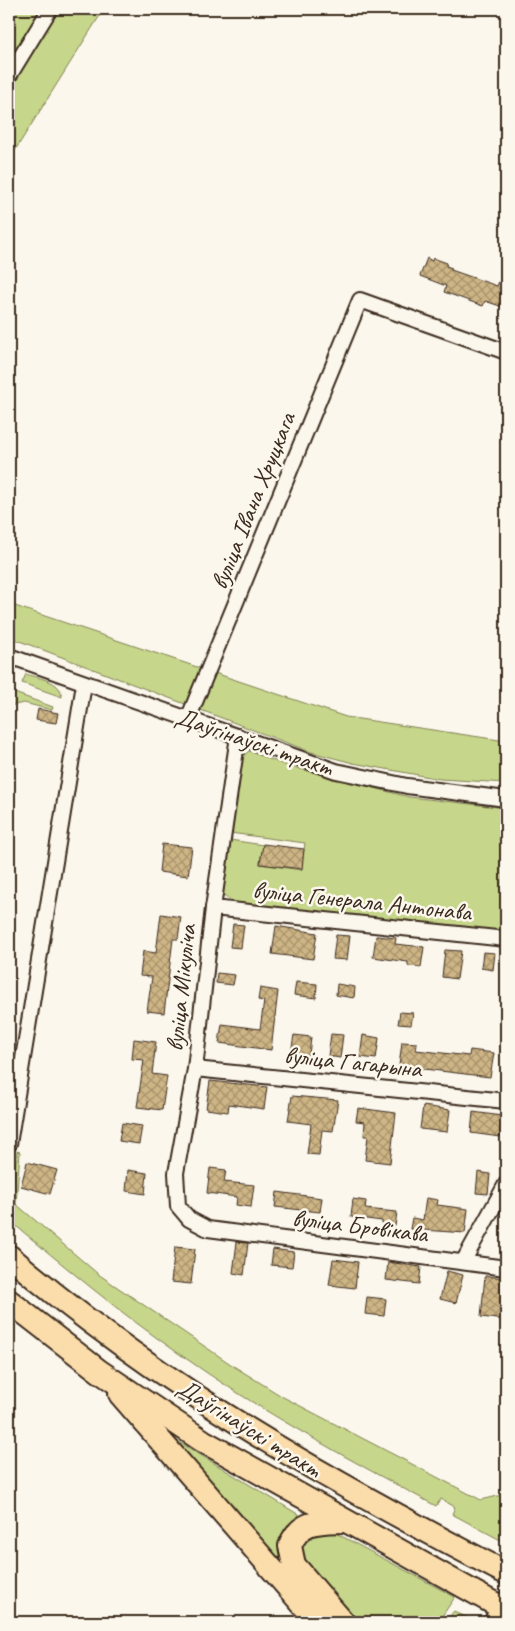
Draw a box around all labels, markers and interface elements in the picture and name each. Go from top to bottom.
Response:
street label: вуліца Івана Хруцкага [203,406,304,594]
street label: Даўгінаўскі тракт [171,700,339,784]
street label: вуліца Генерала Антонава [251,874,475,929]
street label: вуліца Мікуліча [158,921,204,1053]
street label: вуліца Гагарына [283,1039,425,1085]
street label: вуліца Бровікава [291,1202,431,1250]
street label: Даўгінаўскі тракт [171,1371,329,1486]

